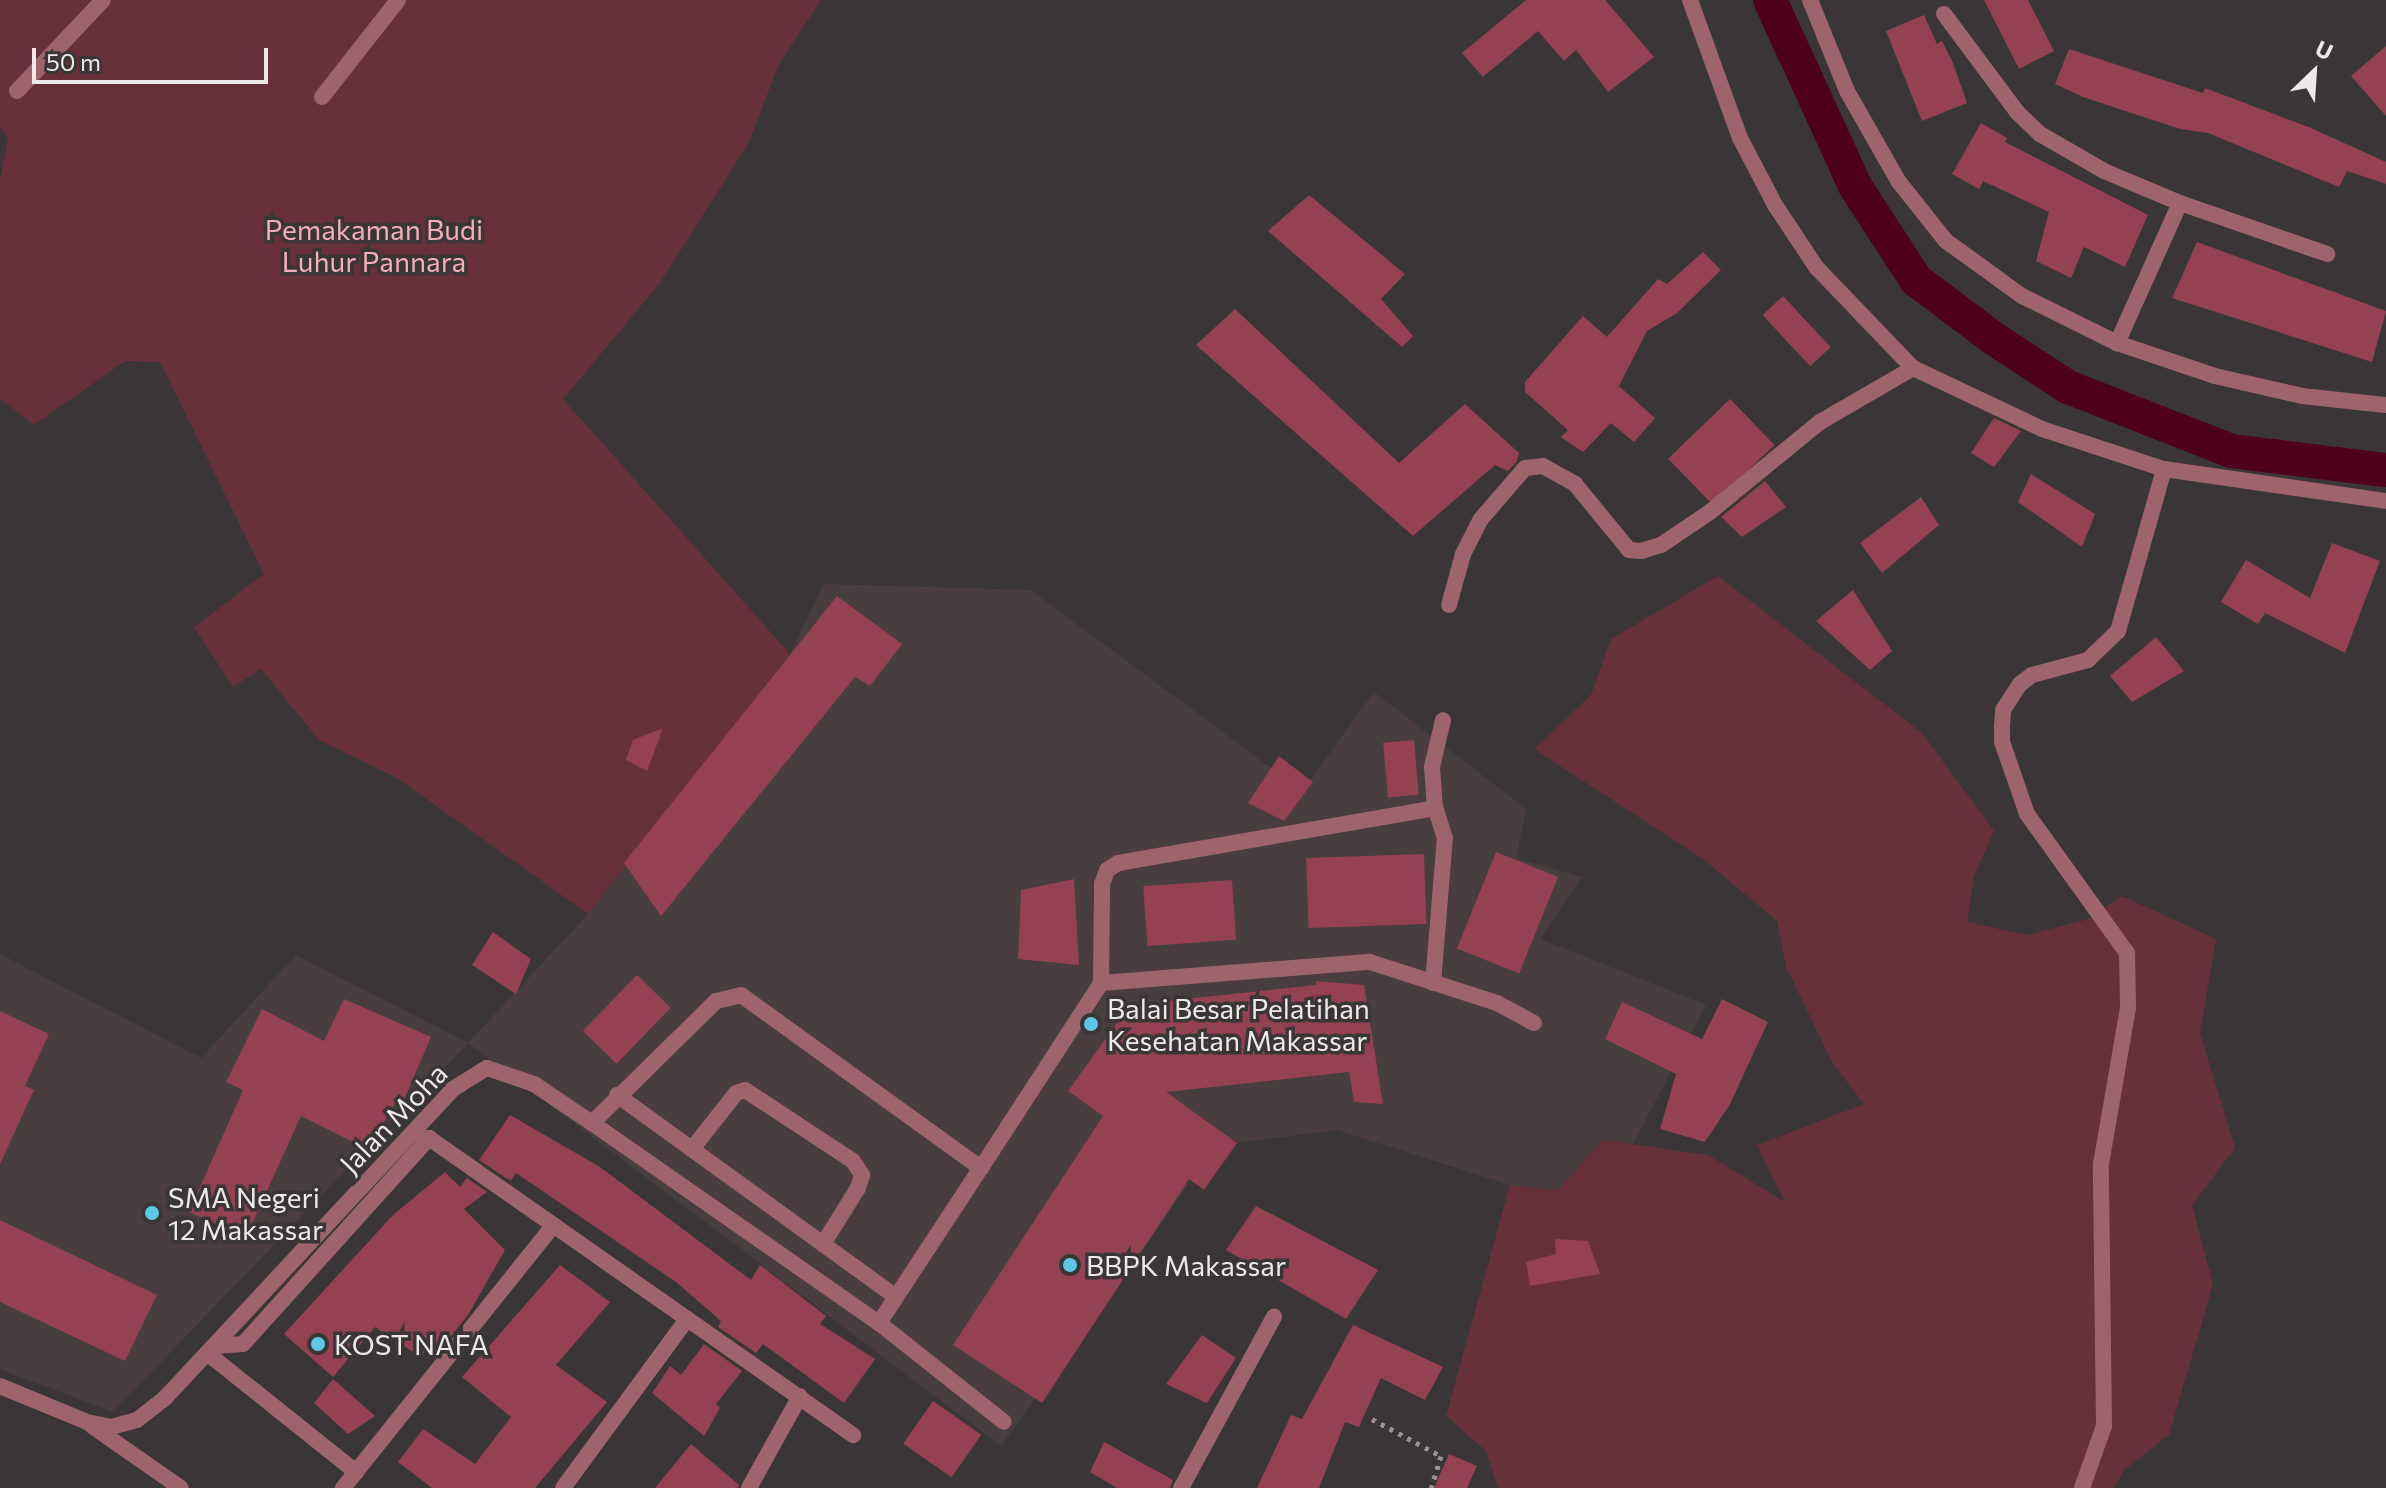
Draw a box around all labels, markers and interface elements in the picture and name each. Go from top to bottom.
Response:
scale bar [36,32,272,82]
north arrow [2274,32,2354,112]
text: U [2311,34,2337,65]
text: 50 m [46,47,101,76]
park label: Pemakaman Budi Luhur Pannara [265,212,483,278]
place label: Balai Besar Pelatihan Kesehatan Makassar [1107,991,1370,1057]
marker: Balai Besar Pelatihan Kesehatan Makassar [1082,1015,1100,1033]
street label: Jalan Moha [332,1056,454,1180]
place label: SMA Negeri 12 Makassar [168,1180,323,1246]
marker: SMA Negeri 12 Makassar [143,1204,161,1222]
place label: BBPK Makassar [1086,1248,1286,1282]
marker: BBPK Makassar [1061,1256,1079,1274]
place label: KOST NAFA [334,1327,489,1361]
marker: KOST NAFA [309,1335,327,1353]

